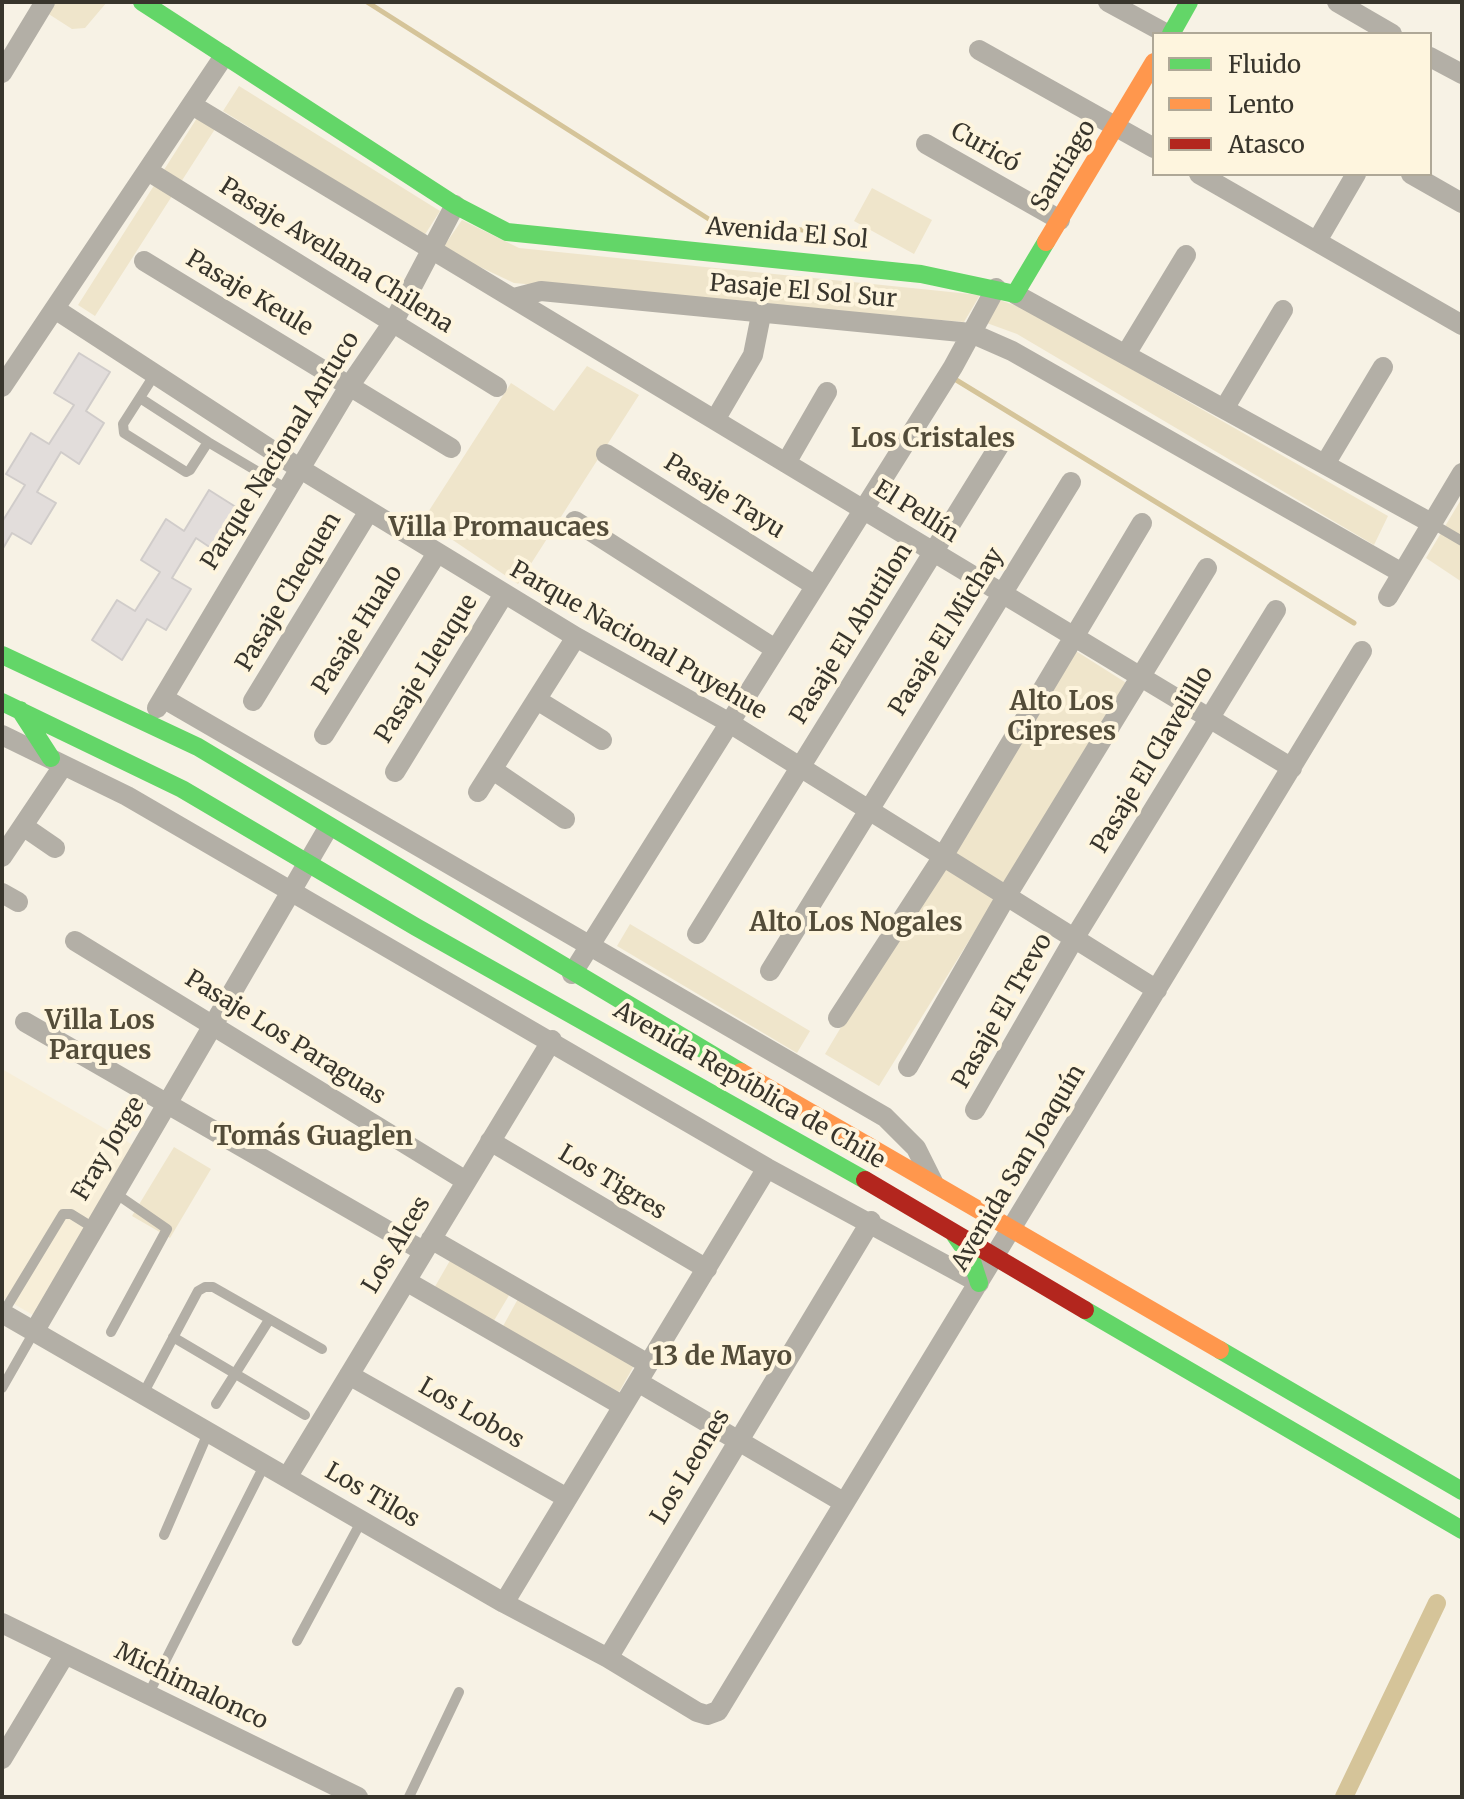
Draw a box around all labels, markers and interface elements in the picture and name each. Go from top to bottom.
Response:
legend [1152,32,1432,176]
text: Fluido [1228,49,1301,80]
text: Lento [1228,89,1294,120]
street label: Santiago [1026,115,1102,217]
street label: Curicó [945,117,1025,179]
text: Atasco [1228,129,1305,160]
street label: Pasaje Avellana Chilena [214,172,458,340]
street label: Avenida El Sol [705,213,869,255]
street label: Pasaje Keule [180,245,318,343]
street label: Pasaje El Sol Sur [708,269,898,315]
street label: Parque Nacional Antuco [196,327,366,575]
district label: Los Cristales [851,424,1015,456]
street label: Pasaje Tayu [659,449,789,545]
street label: El Pellín [868,475,964,549]
street label: Pasaje Chequen [230,507,348,677]
district label: Villa Promaucaes [389,513,609,545]
street label: Pasaje El Abutilon [785,538,919,730]
street label: Pasaje El Michay [884,543,1010,721]
street label: Parque Nacional Puyehue [505,556,771,726]
street label: Pasaje Hualo [307,560,409,700]
street label: Pasaje Lleuque [370,589,484,749]
street label: Pasaje El Clavelillo [1086,662,1220,858]
district label: Alto Los Cipreses [1008,687,1116,748]
district label: Alto Los Nogales [749,908,963,940]
street label: Pasaje El Trevo [947,929,1059,1093]
street label: Pasaje Los Paraguas [180,965,390,1111]
street label: Avenida República de Chile [608,996,890,1176]
district label: Villa Los Parques [45,1006,155,1068]
street label: Avenida San Joaquín [946,1060,1092,1276]
street label: Fray Jorge [67,1092,151,1206]
district label: Tomás Guaglen [213,1122,413,1154]
street label: Los Tigres [553,1140,671,1226]
street label: Los Alces [357,1191,437,1299]
district label: 13 de Mayo [652,1342,792,1374]
street label: Los Lobos [413,1372,529,1456]
street label: Los Leones [645,1404,737,1530]
street label: Los Tilos [320,1457,424,1535]
street label: Michimalonco [110,1638,272,1736]

